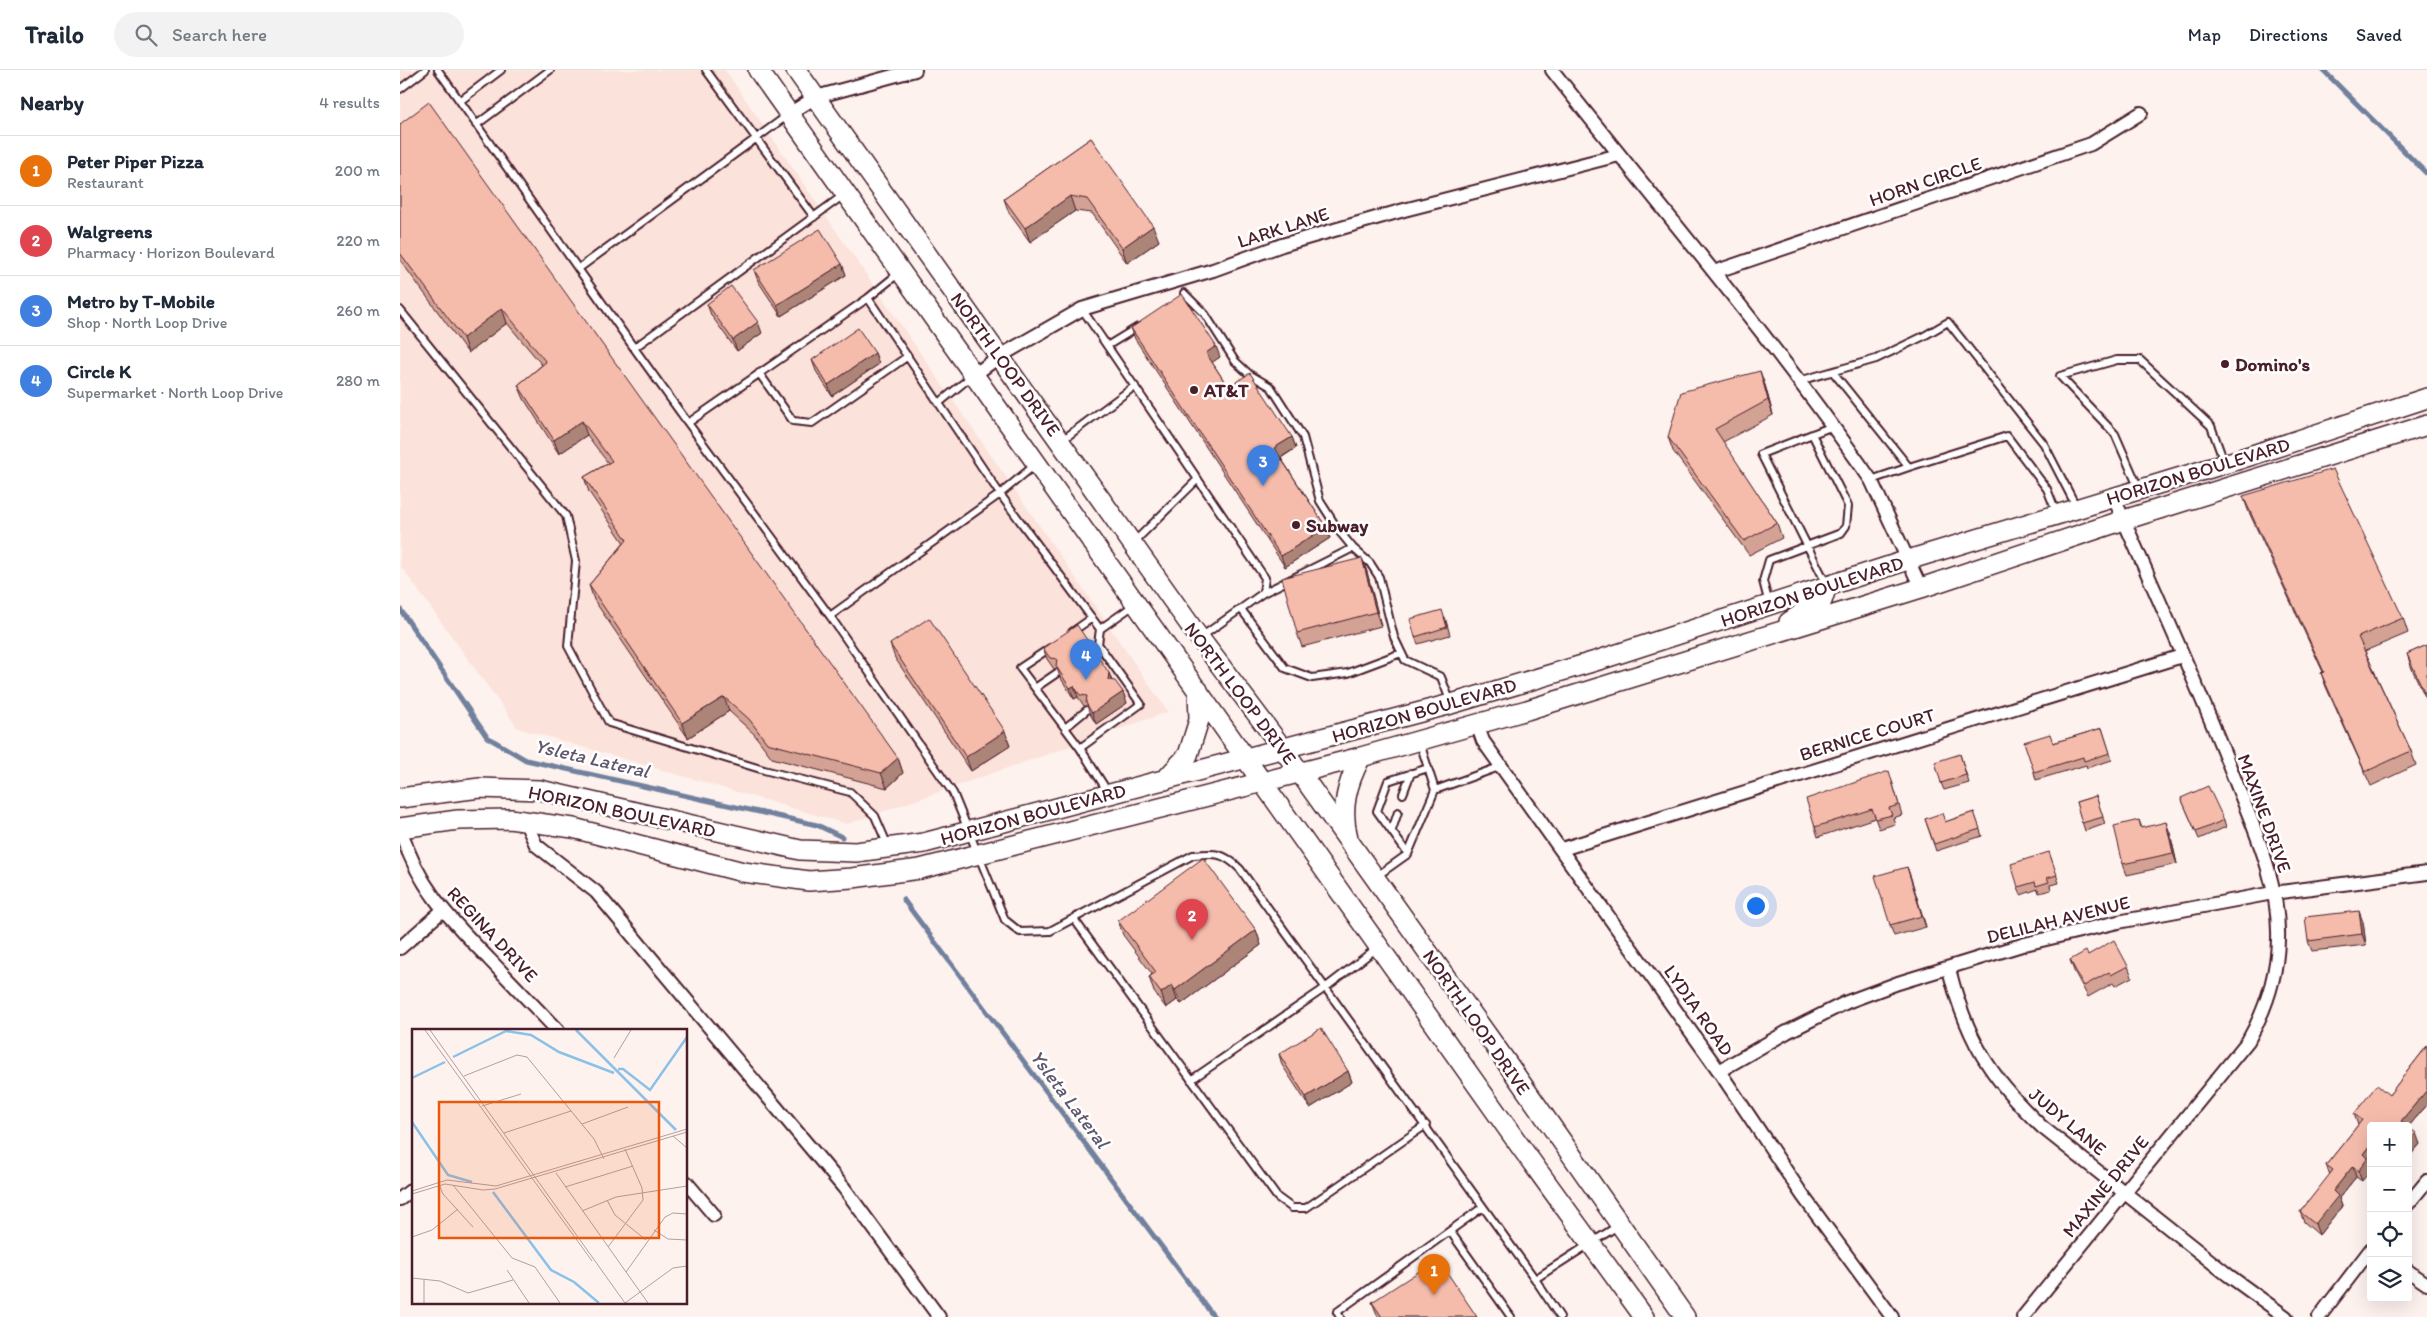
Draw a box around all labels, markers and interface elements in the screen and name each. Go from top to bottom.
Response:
search box [114,12,464,57]
text: Trailo [25,20,84,49]
icon: search [132,21,160,49]
text: Search here [172,23,267,46]
text: Map [2188,24,2221,46]
text: Directions [2249,24,2328,46]
text: Saved [2356,24,2402,46]
text: Nearby [20,90,84,115]
text: 4 results [319,93,380,112]
text: Peter Piper Pizza [67,150,204,173]
street label: HORN CIRCLE [1866,152,1984,211]
text: 1 [32,161,40,180]
text: 200 m [335,161,380,180]
text: Restaurant [67,173,144,192]
street label: LARK LANE [1234,202,1332,253]
text: Walgreens [67,220,152,243]
text: 2 [32,231,40,250]
text: 220 m [336,231,380,250]
text: Pharmacy · Horizon Boulevard [67,243,275,262]
street label: NORTH LOOP DRIVE [946,288,1066,441]
text: Metro by T-Mobile [67,290,215,313]
text: 3 [32,301,40,320]
text: 260 m [336,301,380,320]
text: Shop · North Loop Drive [67,313,227,332]
place label: Domino's [2235,353,2310,376]
marker: Domino's [2219,358,2231,370]
text: Circle K [67,360,131,383]
text: 4 [31,371,41,390]
text: 280 m [336,371,380,390]
place label: AT&T [1203,379,1249,402]
text: Supermarket · North Loop Drive [67,383,283,402]
marker: AT&T [1188,384,1200,396]
street label: HORIZON BOULEVARD [2103,433,2293,510]
pin: 3 [1247,445,1279,486]
place label: Subway [1306,514,1369,537]
marker: Subway [1290,519,1302,531]
street label: HORIZON BOULEVARD [1718,551,1907,632]
street label: NORTH LOOP DRIVE [1180,618,1302,769]
pin: 4 [1070,639,1102,680]
street label: HORIZON BOULEVARD [1329,673,1519,748]
street label: BERNICE COURT [1797,703,1938,766]
water label: Ysleta Lateral [532,733,653,783]
street label: MAXINE DRIVE [2232,751,2297,876]
street label: HORIZON BOULEVARD [938,779,1128,850]
street label: HORIZON BOULEVARD [526,780,718,843]
street label: REGINA DRIVE [442,882,543,987]
street label: DELILAH AVENUE [1984,891,2132,948]
your location [1743,893,1769,919]
pin: 2 [1176,899,1208,940]
street label: NORTH LOOP DRIVE [1418,945,1536,1100]
street label: LYDIA ROAD [1659,960,1738,1060]
inset map [412,1029,688,1304]
water label: Ysleta Lateral [1025,1045,1116,1154]
street label: JUDY LANE [2024,1082,2111,1160]
map controls [2367,1122,2412,1302]
button: + [2367,1122,2412,1167]
street label: MAXINE DRIVE [2057,1130,2154,1242]
button: − [2367,1167,2412,1212]
button: locate [2367,1212,2412,1257]
pin: 1 [1418,1254,1450,1295]
button: layers [2367,1257,2412,1302]

